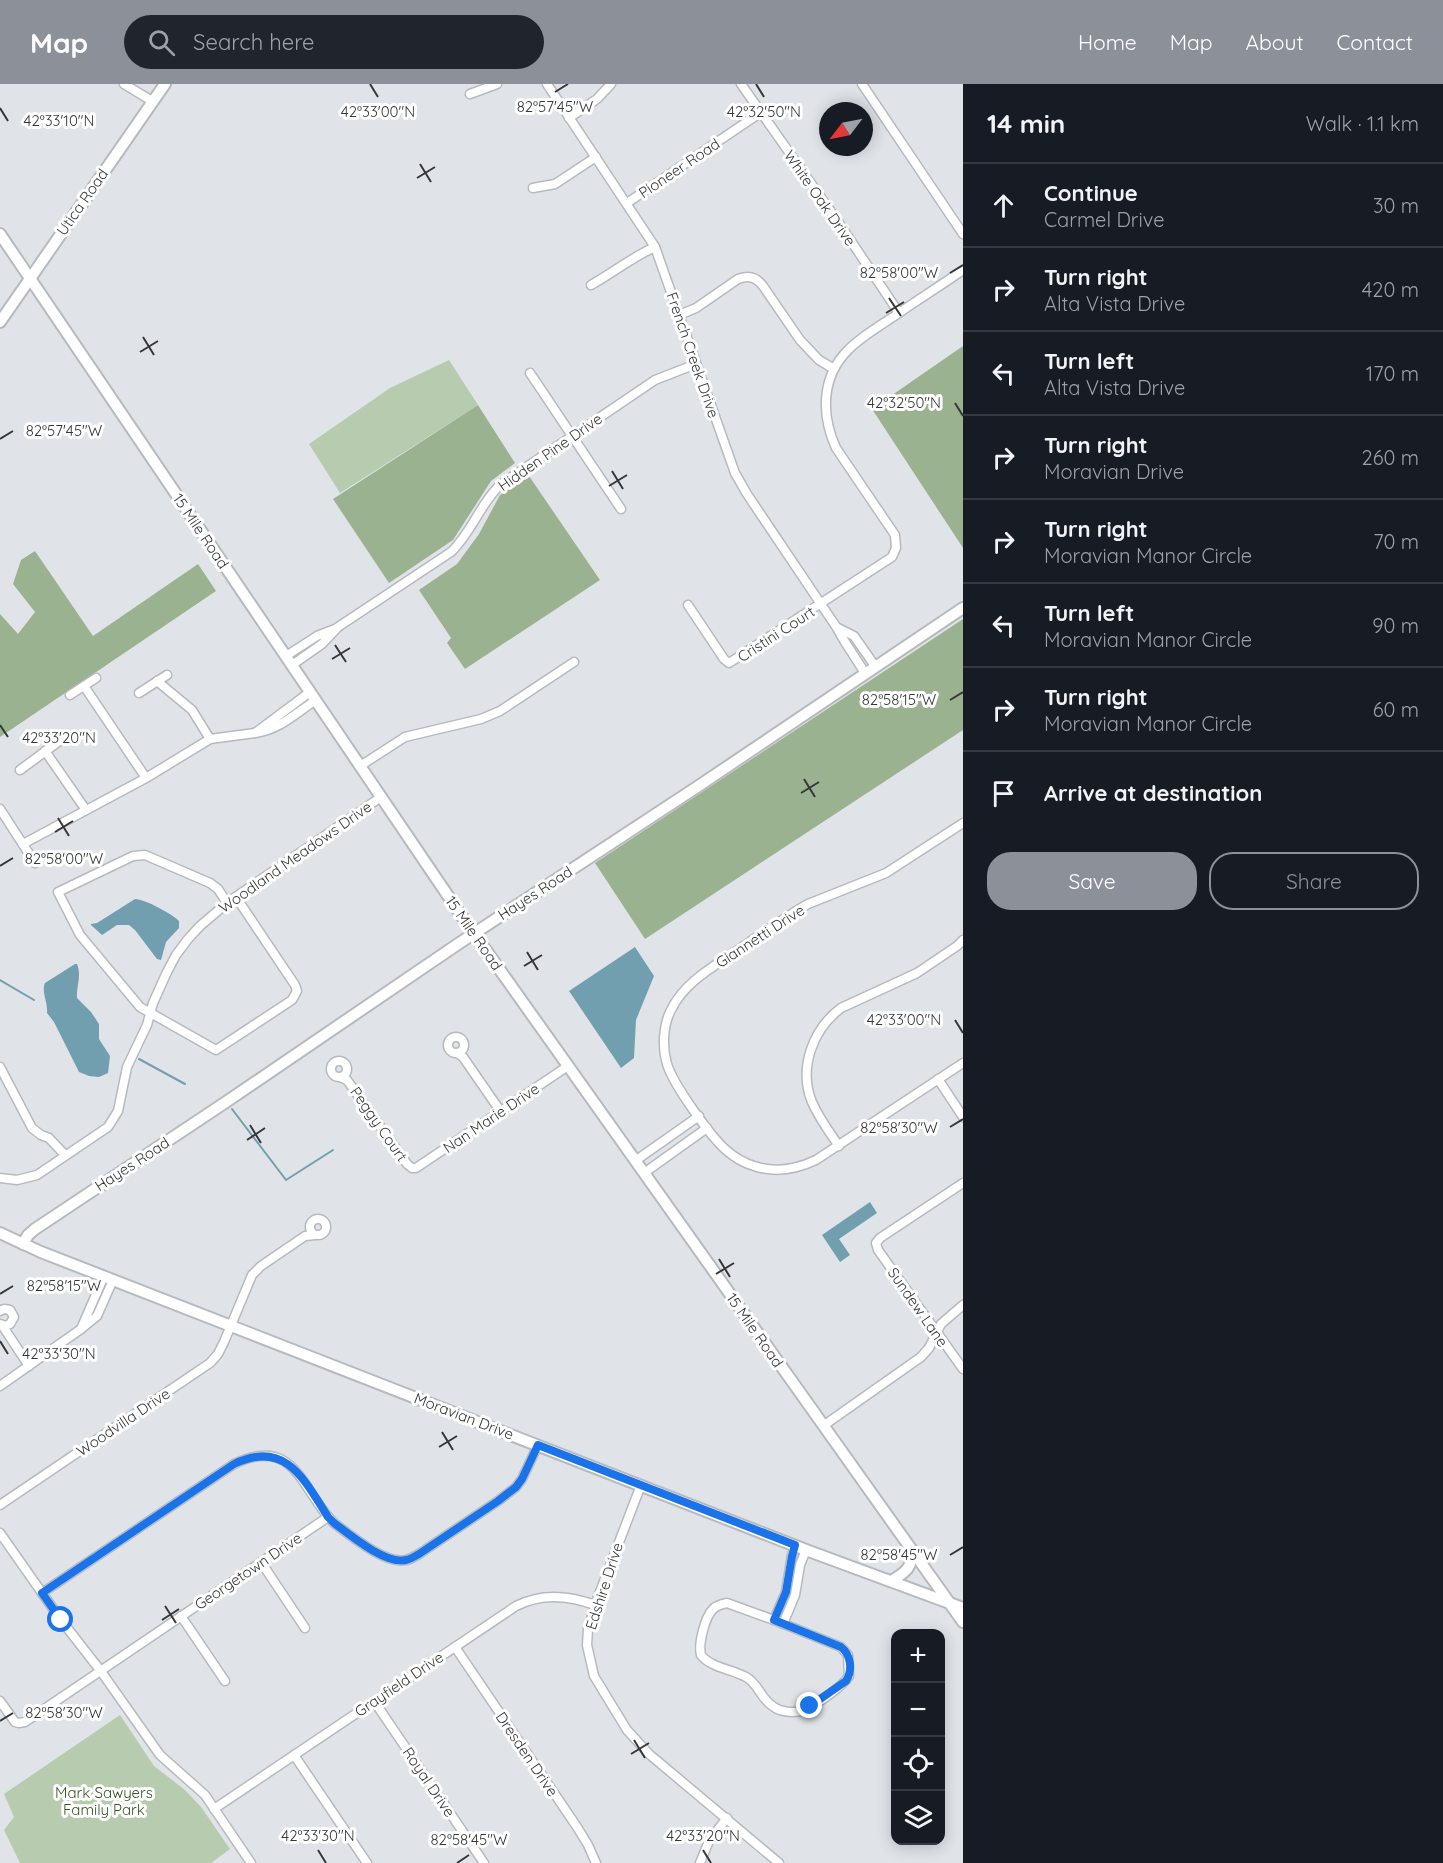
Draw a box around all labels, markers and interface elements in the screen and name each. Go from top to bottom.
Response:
search box [124,15,544,69]
text: Map [30,25,88,60]
icon: search [145,26,178,59]
text: Search here [193,28,315,56]
text: Home [1078,29,1137,55]
text: Map [1170,29,1213,55]
text: About [1246,29,1304,55]
text: Contact [1337,29,1413,55]
text: 82°57'45"W [517,97,594,116]
text: 42°33'00"N [341,102,415,121]
text: 42°32'50"N [727,102,801,121]
north arrow [819,102,873,156]
text: 14 min [987,107,1065,140]
text: 42°33'10"N [24,111,94,130]
text: Walk · 1.1 km [1306,111,1419,136]
street label: Pioneer Road [635,134,723,202]
street label: White Oak Drive [780,146,860,250]
street label: Utica Road [52,165,112,239]
text: Continue [1044,179,1138,207]
icon: ahead [987,189,1020,222]
text: 30 m [1373,193,1419,218]
text: Carmel Drive [1044,207,1165,232]
text: 82°58'00"W [860,263,939,282]
text: Turn right [1044,263,1148,291]
icon: right [987,273,1020,306]
text: 420 m [1362,277,1419,302]
street label: French Creek Drive [663,290,723,420]
text: Alta Vista Drive [1044,291,1185,316]
text: Turn left [1044,347,1134,375]
icon: left [987,357,1020,390]
text: 170 m [1366,361,1419,386]
text: Alta Vista Drive [1044,375,1185,400]
text: 42°32'50"N [867,393,941,412]
street label: Hidden Pine Drive [494,409,606,495]
text: 82°57'45"W [26,421,103,440]
text: Turn right [1044,431,1148,459]
icon: right [987,441,1020,474]
text: 260 m [1362,445,1419,470]
text: Moravian Drive [1044,459,1184,484]
street label: 15 Mile Road [169,490,233,572]
text: Turn right [1044,515,1148,543]
icon: right [987,525,1020,558]
text: 70 m [1373,529,1419,554]
text: Moravian Manor Circle [1044,543,1252,568]
text: Turn left [1044,599,1134,627]
street label: Cristini Court [734,602,818,666]
icon: left [987,609,1020,642]
text: 90 m [1372,613,1419,638]
text: Moravian Manor Circle [1044,627,1252,652]
text: Turn right [1044,683,1148,711]
text: 82°58'15"W [862,690,937,709]
icon: right [987,693,1020,726]
text: 60 m [1373,697,1419,722]
text: Moravian Manor Circle [1044,711,1252,736]
text: 42°33'20"N [22,728,96,747]
icon: arrive [987,777,1020,810]
text: Arrive at destination [1044,779,1262,807]
street label: Woodland Meadows Drive [215,797,375,917]
text: 82°58'00"W [25,849,104,868]
button: Save [987,852,1197,910]
button: Share [1209,852,1419,910]
street label: Hayes Road [494,862,576,924]
street label: 15 Mile Road [441,892,507,974]
street label: Giannetti Drive [712,900,808,972]
text: 42°33'00"N [867,1010,941,1029]
street label: Nan Marie Drive [439,1079,543,1157]
street label: Peggy Court [346,1083,412,1165]
text: 82°58'30"W [860,1118,938,1137]
street label: Hayes Road [91,1133,173,1195]
street label: Sundew Lane [884,1264,952,1350]
text: 82°58'15"W [27,1276,102,1295]
street label: 15 Mile Road [722,1289,788,1371]
text: 42°33'30"N [22,1344,96,1363]
street label: Woodvilla Drive [73,1384,173,1460]
street label: Moravian Drive [412,1388,516,1444]
street label: Georgetown Drive [191,1528,305,1614]
street label: Edshire Drive [581,1540,627,1632]
text: 82°58'45"W [861,1545,938,1564]
route start [47,1606,73,1632]
map controls [891,1629,945,1845]
button: + [891,1629,945,1683]
street label: Grayfield Drive [351,1647,447,1721]
button: − [891,1683,945,1737]
route end [796,1692,822,1718]
text: 82°58'30"W [25,1703,103,1722]
street label: Dresden Drive [492,1708,562,1800]
button: locate [891,1737,945,1791]
street label: Royal Drive [399,1743,459,1821]
park label: Mark Sawyers Family Park [55,1783,153,1819]
button: layers [891,1791,945,1845]
text: 42°33'30"N [281,1826,355,1845]
text: 42°33'20"N [666,1826,740,1845]
text: 82°58'45"W [431,1830,508,1849]

